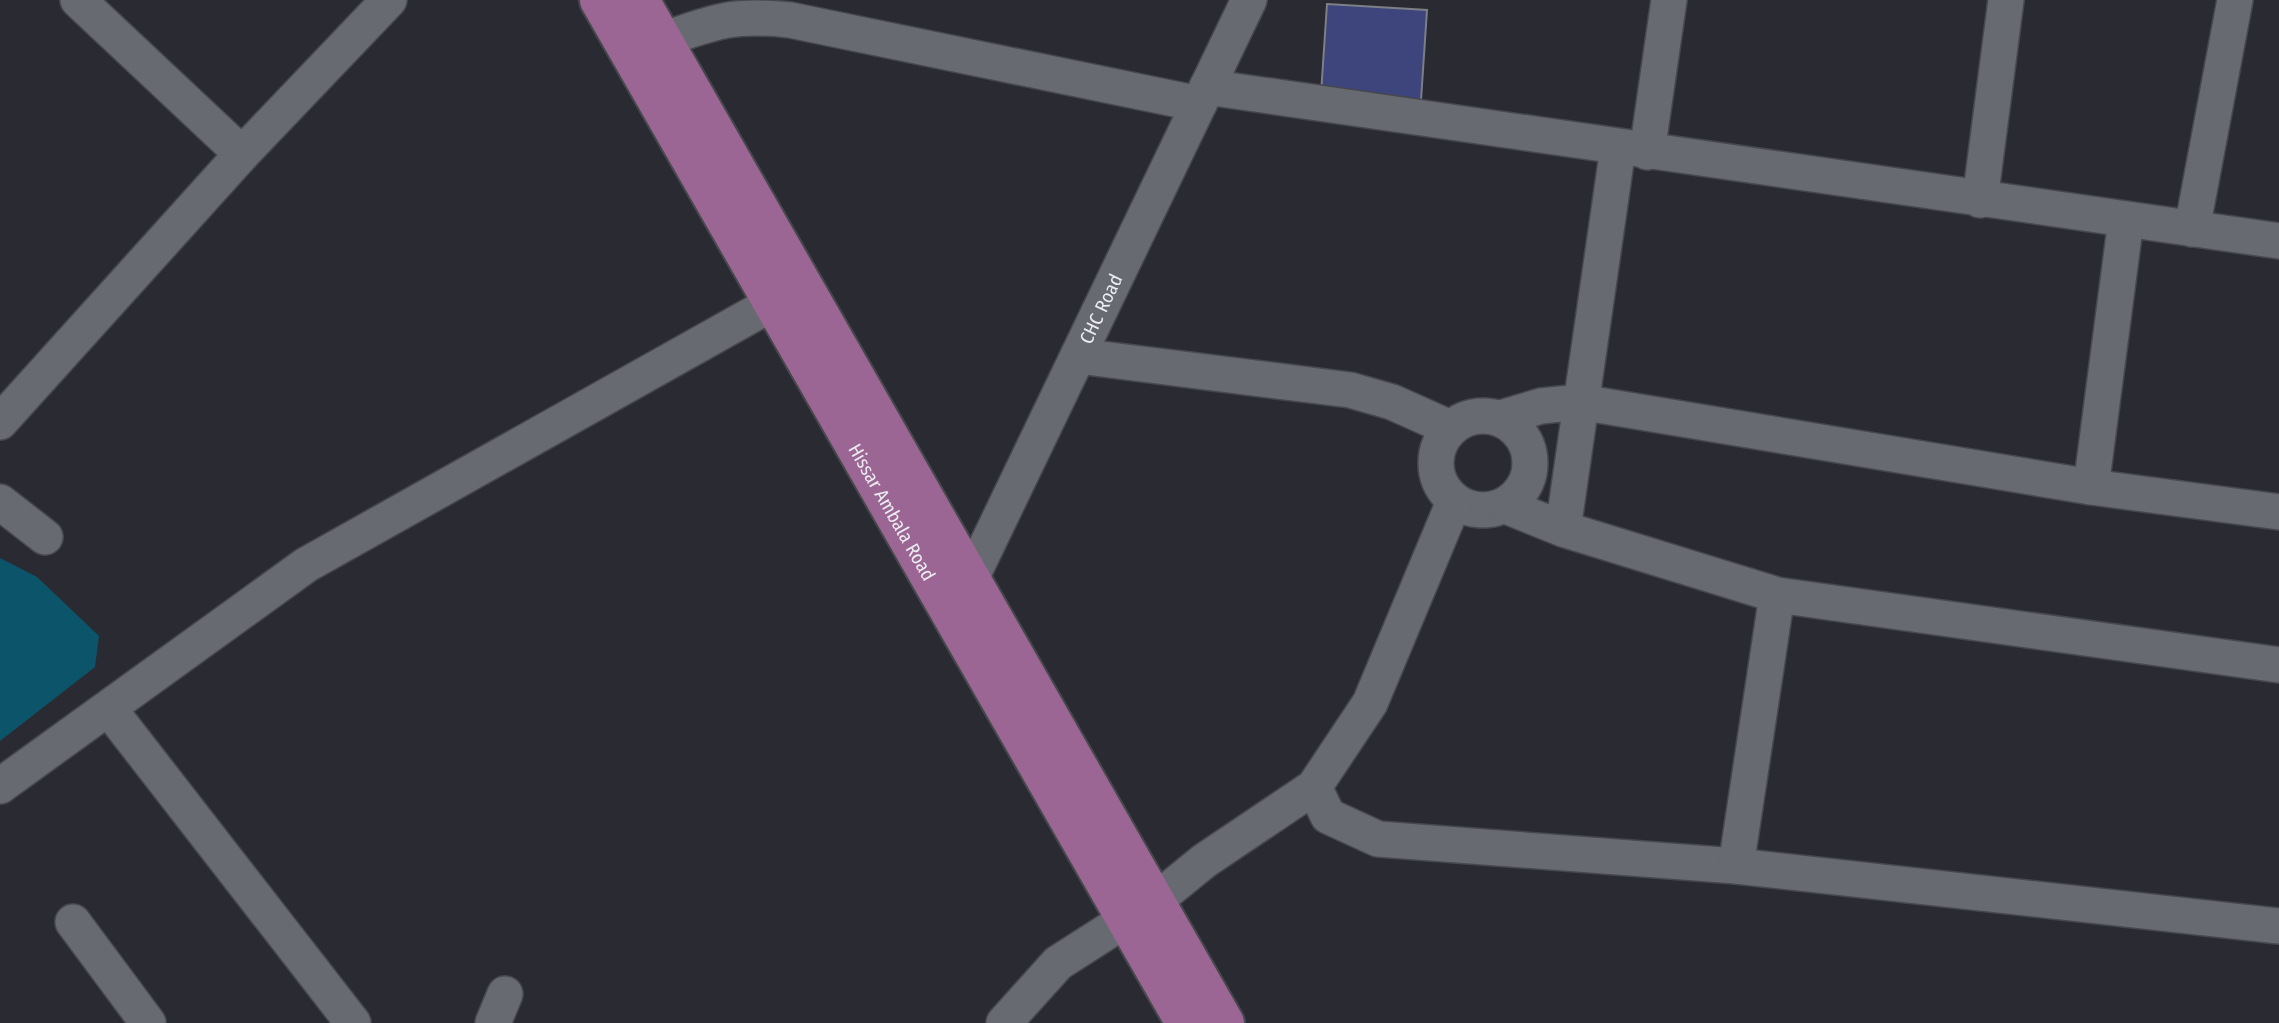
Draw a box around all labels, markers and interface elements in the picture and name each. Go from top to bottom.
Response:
street label: CHC Road [1074,270,1128,348]
street label: Hissar Ambala Road [843,439,940,585]

